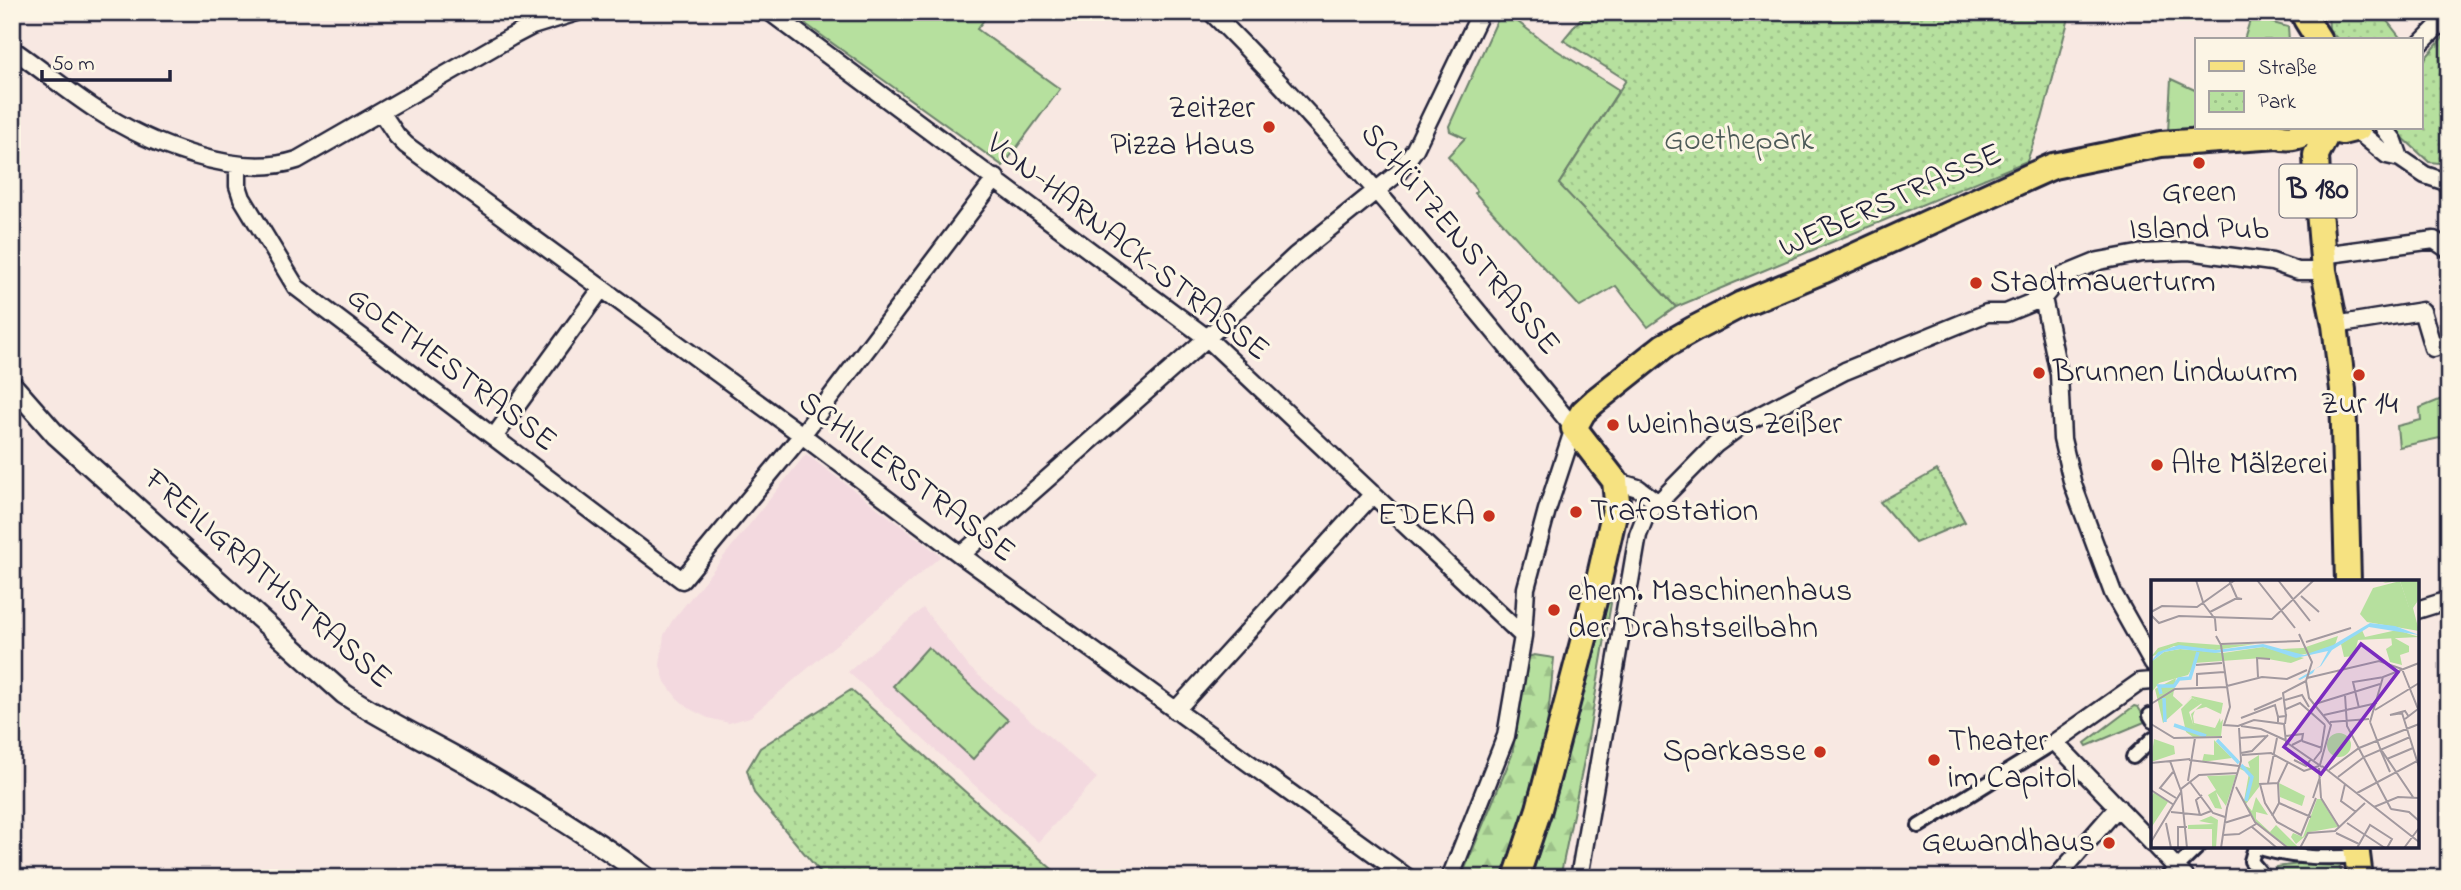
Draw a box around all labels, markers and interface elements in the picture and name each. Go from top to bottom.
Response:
scale bar [42,38,170,82]
legend [2195,38,2422,130]
text: 50 m [52,50,95,80]
text: Straße [2258,54,2317,84]
place label: Zeitzer Pizza Haus [1110,86,1255,170]
text: Park [2258,88,2297,118]
street label: SCHÜTZENSTRASSE [1347,113,1571,367]
park label: Goethepark [1664,118,1815,165]
marker: Zeitzer Pizza Haus [1261,119,1277,135]
street label: VON-HARNACK-STRASSE [974,121,1279,374]
street label: WEBERSTRASSE [1772,132,2010,272]
marker: Green Island Pub [2191,155,2207,171]
road number: B 180 [2280,164,2356,218]
place label: Green Island Pub [2129,170,2269,254]
place label: Stadtmauerturm [1990,260,2216,307]
street label: GOETHESTRASSE [336,275,566,465]
marker: Stadtmauerturm [1968,275,1984,291]
place label: Brunnen Lindwurm [2052,350,2298,397]
marker: Brunnen Lindwurm [2031,365,2047,381]
marker: Zur 14 [2351,367,2367,383]
street label: SCHILLERSTRASSE [787,380,1025,576]
place label: Zur 14 [2320,382,2398,429]
place label: Weinhaus Zeißer [1627,402,1842,449]
marker: Weinhaus Zeißer [1605,417,1621,433]
place label: Alte Mälzerei [2171,442,2328,489]
marker: Alte Mälzerei [2149,457,2165,473]
street label: FREILIGRATHSTRASSE [132,458,402,701]
place label: Trafostation [1590,489,1758,536]
place label: EDEKA [1377,493,1475,540]
marker: Trafostation [1568,504,1584,520]
marker: EDEKA [1481,508,1497,524]
place label: ehem. Maschinenhaus der Drahstseilbahn [1568,569,1852,653]
inset map [2151,580,2419,848]
marker: ehem. Maschinenhaus der Drahstseilbahn [1546,602,1562,618]
place label: Theater im Capitol [1948,719,2076,803]
place label: Sparkasse [1663,729,1807,776]
marker: Sparkasse [1812,744,1828,760]
marker: Theater im Capitol [1926,752,1942,768]
place label: Gewandhaus [1922,820,2095,867]
marker: Gewandhaus [2101,835,2117,851]

